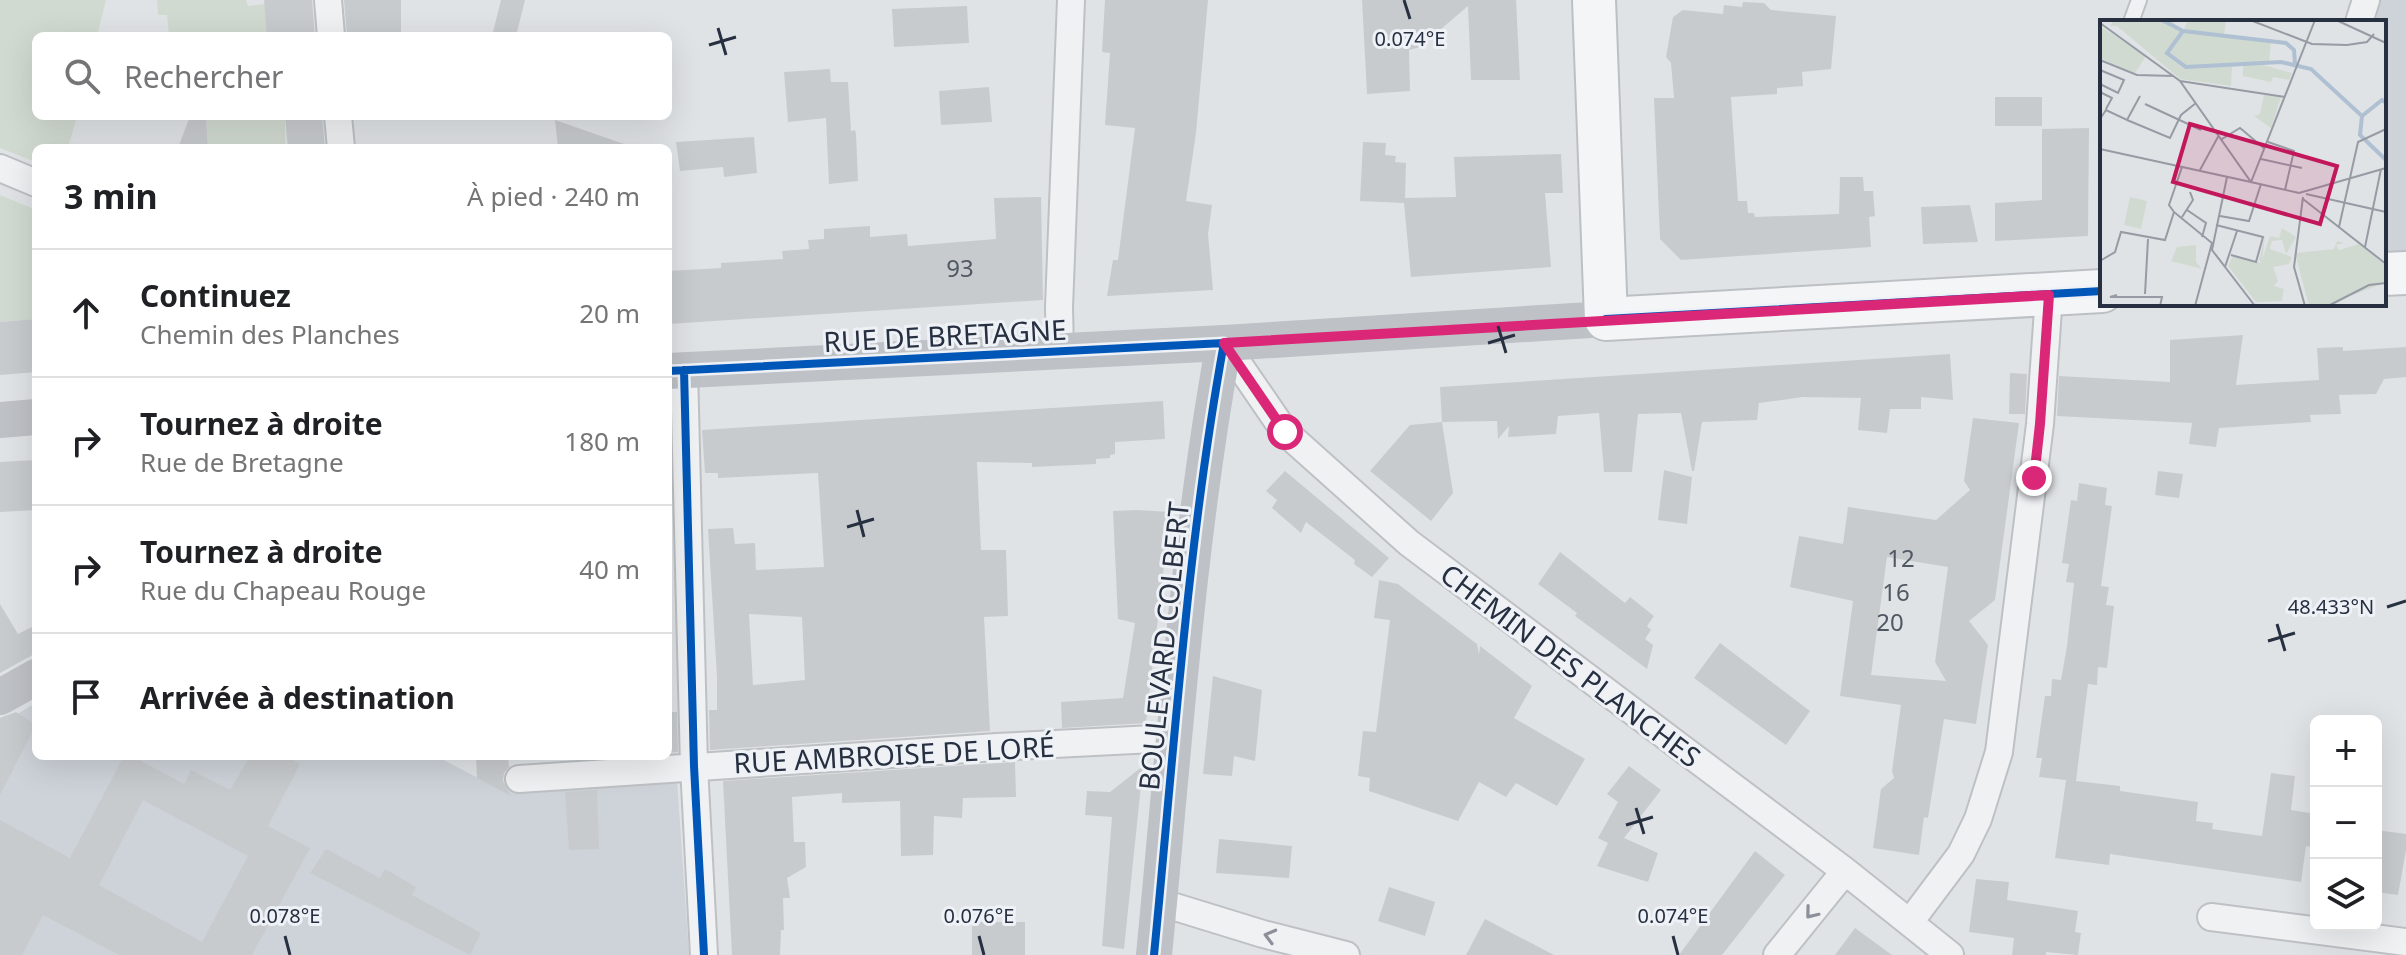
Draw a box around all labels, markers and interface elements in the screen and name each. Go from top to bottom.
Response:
inset map [2100,20,2386,306]
text: 0.074°E [1375,25,1445,52]
search box [32,32,672,120]
icon: search [60,54,104,98]
text: Rechercher [124,56,283,97]
text: 3 min [64,173,158,219]
text: À pied · 240 m [467,178,640,214]
house number: 93 [946,251,974,284]
text: Continuez [140,275,291,316]
icon: ahead [64,291,108,335]
text: 20 m [579,295,640,331]
street label: RUE DE BRETAGNE [822,310,1068,360]
text: Chemin des Planches [140,316,400,352]
text: Tournez à droite [140,403,383,444]
route start [1267,414,1303,450]
icon: right [64,419,108,463]
text: 180 m [564,423,640,459]
text: Rue de Bretagne [140,444,344,480]
route end [2016,460,2052,496]
street label: BOULEVARD COLBERT [1129,499,1197,792]
text: Tournez à droite [140,531,383,572]
house number: 12 [1887,541,1915,574]
icon: right [64,547,108,591]
text: 40 m [579,551,640,587]
street label: CHEMIN DES PLANCHES [1433,555,1709,775]
text: Rue du Chapeau Rouge [140,572,426,608]
house number: 16 [1882,575,1910,608]
text: 48.433°N [2288,593,2374,620]
house number: 20 [1876,605,1904,638]
icon: arrive [64,675,108,719]
text: Arrivée à destination [140,677,455,718]
map controls [2310,715,2382,931]
button: + [2310,715,2382,787]
street label: RUE AMBROISE DE LORÉ [732,727,1056,781]
button: − [2310,787,2382,859]
button: layers [2310,859,2382,931]
text: 0.078°E [250,902,320,929]
text: 0.076°E [944,902,1014,929]
text: 0.074°E [1638,902,1708,929]
one-way arrow [1806,904,1821,918]
one-way arrow [1263,929,1277,945]

